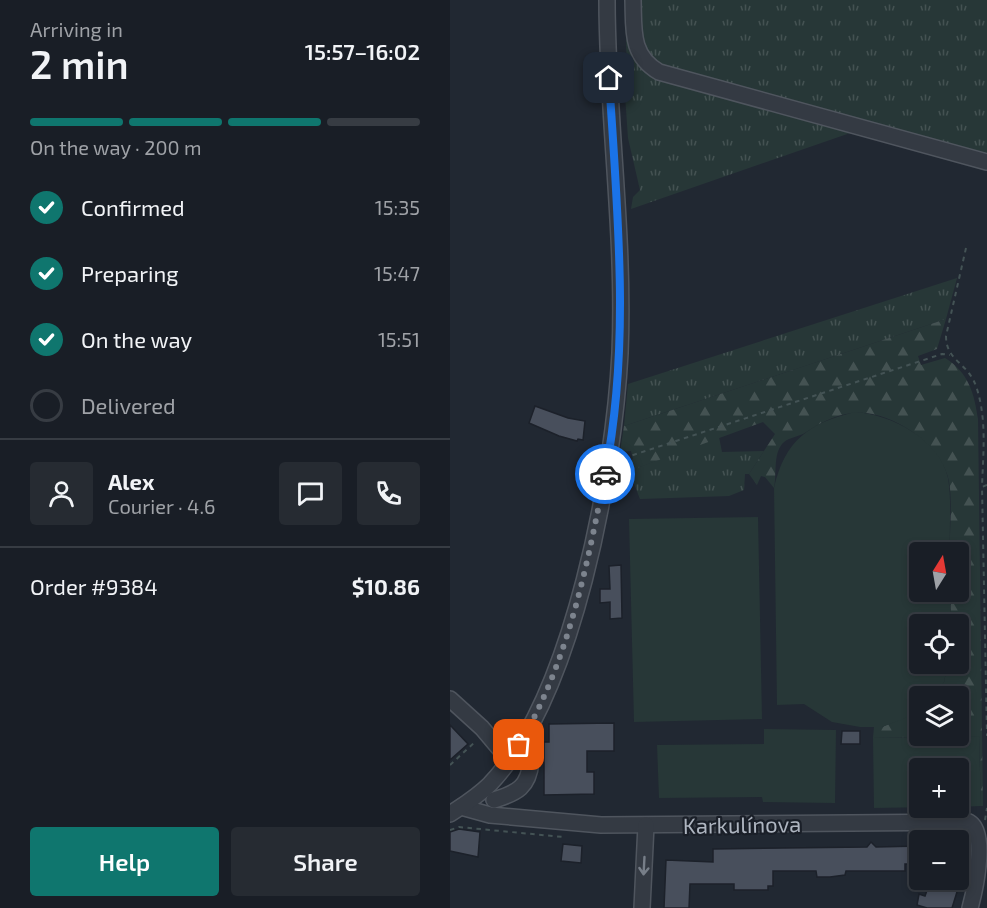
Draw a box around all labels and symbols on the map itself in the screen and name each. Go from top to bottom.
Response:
pin [583,52,634,103]
courier [575,444,635,504]
north arrow [909,542,969,602]
pin [493,719,544,770]
street label: Karkulínova [683,810,801,838]
one-way arrow [639,856,650,876]

